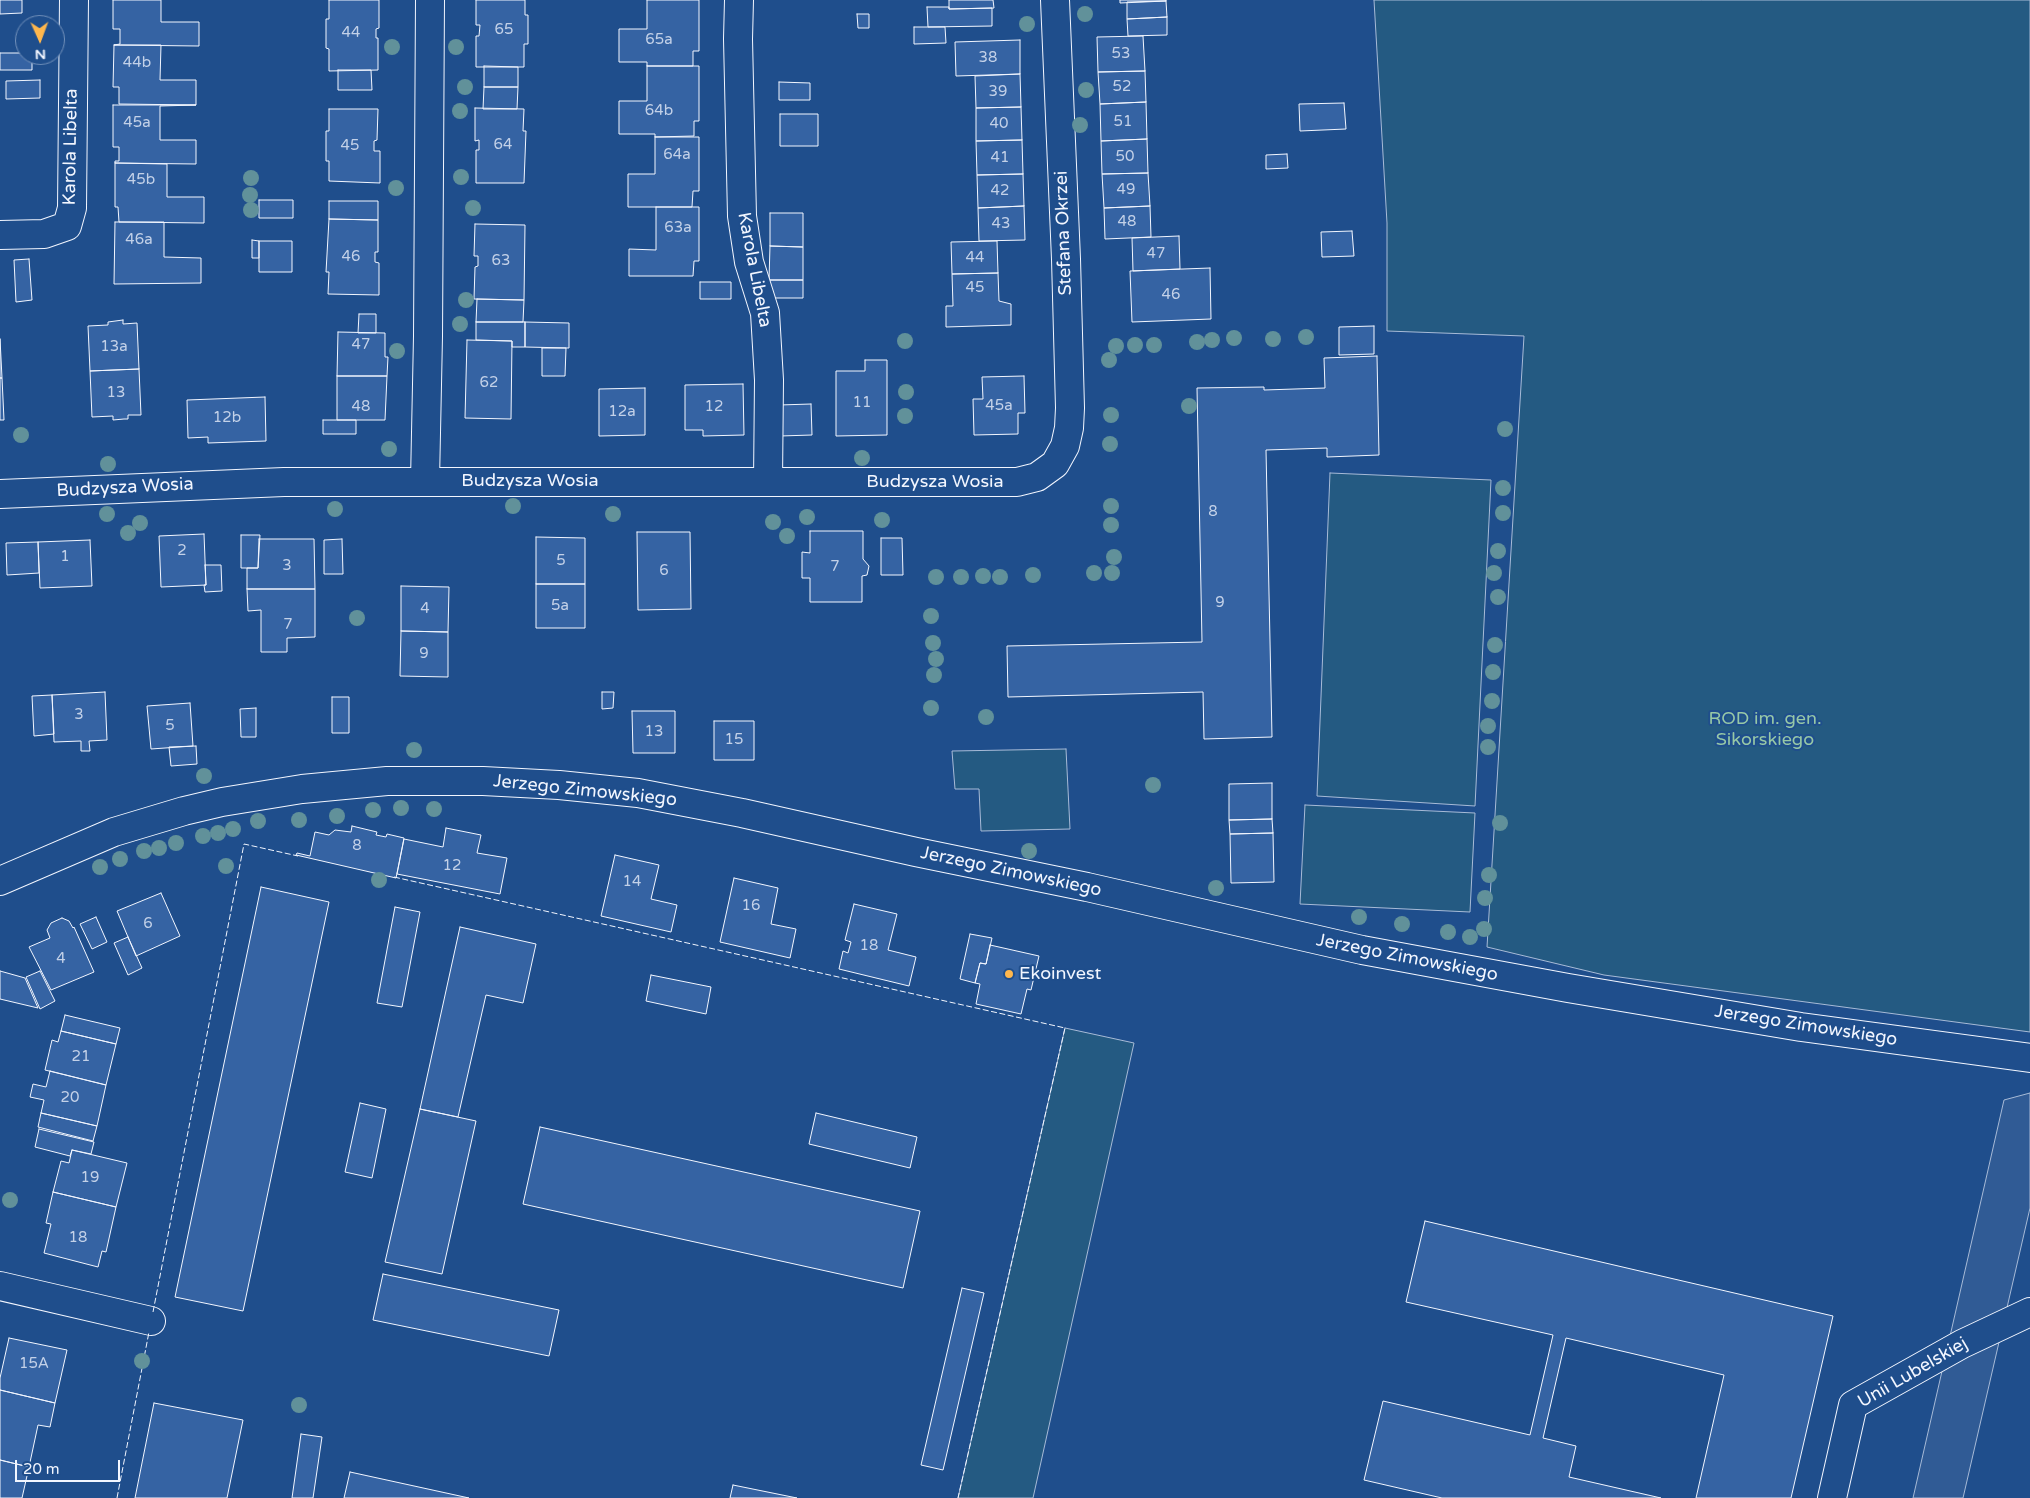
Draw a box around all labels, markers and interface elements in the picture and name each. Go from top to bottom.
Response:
north arrow [15,15,65,65]
house number: 65 [495,21,513,39]
house number: 44 [342,24,360,42]
house number: 65a [645,31,673,49]
house number: 53 [1112,45,1130,63]
text: N [35,46,46,63]
house number: 38 [979,49,997,67]
house number: 44b [123,54,151,72]
house number: 52 [1113,78,1131,96]
house number: 39 [989,83,1007,101]
street label: Karola Libelta [59,88,83,206]
house number: 64b [645,102,673,120]
house number: 51 [1114,113,1132,131]
house number: 45a [123,114,151,132]
house number: 40 [990,115,1008,133]
house number: 64 [494,136,512,154]
house number: 45 [341,137,359,155]
house number: 64a [663,146,691,164]
house number: 50 [1116,148,1134,166]
house number: 41 [991,149,1009,167]
street label: Stefana Okrzei [1051,170,1077,296]
house number: 45b [127,171,155,189]
house number: 49 [1117,181,1135,199]
house number: 42 [991,182,1009,200]
street label: Karola Libelta [732,211,776,329]
house number: 48 [1118,213,1136,231]
house number: 43 [992,215,1010,233]
house number: 63a [664,219,692,237]
house number: 46a [125,231,153,249]
house number: 47 [1147,245,1165,263]
house number: 46 [342,248,360,266]
house number: 44 [966,249,984,267]
house number: 63 [492,252,510,270]
house number: 45 [966,279,984,297]
house number: 46 [1162,286,1180,304]
house number: 47 [352,336,370,354]
house number: 13a [100,338,128,356]
house number: 62 [480,374,498,392]
house number: 13 [107,384,125,402]
house number: 11 [853,394,871,412]
house number: 45a [985,397,1013,415]
house number: 48 [352,398,370,416]
house number: 12 [705,398,723,416]
house number: 12a [608,403,636,421]
house number: 12b [213,409,241,427]
street label: Budzysza Wosia [461,470,599,492]
street label: Budzysza Wosia [866,471,1004,493]
street label: Budzysza Wosia [56,474,194,502]
house number: 8 [1208,503,1218,521]
house number: 2 [177,542,187,560]
house number: 1 [60,548,70,566]
house number: 5 [556,552,566,570]
house number: 3 [282,557,292,575]
house number: 7 [830,558,840,576]
house number: 6 [659,562,669,580]
house number: 9 [1215,594,1225,612]
house number: 5a [551,597,569,615]
house number: 4 [420,600,430,618]
house number: 7 [283,616,293,634]
house number: 9 [419,645,429,663]
house number: 3 [74,706,84,724]
park label: ROD im. gen. Sikorskiego [1708,708,1822,751]
house number: 5 [165,717,175,735]
house number: 13 [645,723,663,741]
house number: 15 [725,731,743,749]
street label: Jerzego Zimowskiego [492,771,678,811]
house number: 8 [352,837,362,855]
street label: Jerzego Zimowskiego [918,842,1104,902]
house number: 12 [443,857,461,875]
house number: 14 [623,873,641,891]
house number: 16 [742,897,760,915]
house number: 6 [143,915,153,933]
street label: Jerzego Zimowskiego [1314,930,1500,986]
house number: 18 [860,937,878,955]
house number: 4 [56,950,66,968]
place label: Ekoinvest [1019,963,1101,985]
marker: Ekoinvest [1003,968,1015,980]
street label: Jerzego Zimowskiego [1713,1001,1899,1051]
house number: 21 [72,1048,90,1066]
house number: 20 [61,1089,79,1107]
house number: 19 [81,1169,99,1187]
house number: 18 [69,1229,87,1247]
street label: Unii Lubelskiej [1854,1333,1972,1413]
house number: 15A [19,1355,49,1373]
scale bar [18,1450,122,1482]
text: 20 m [23,1460,60,1478]

